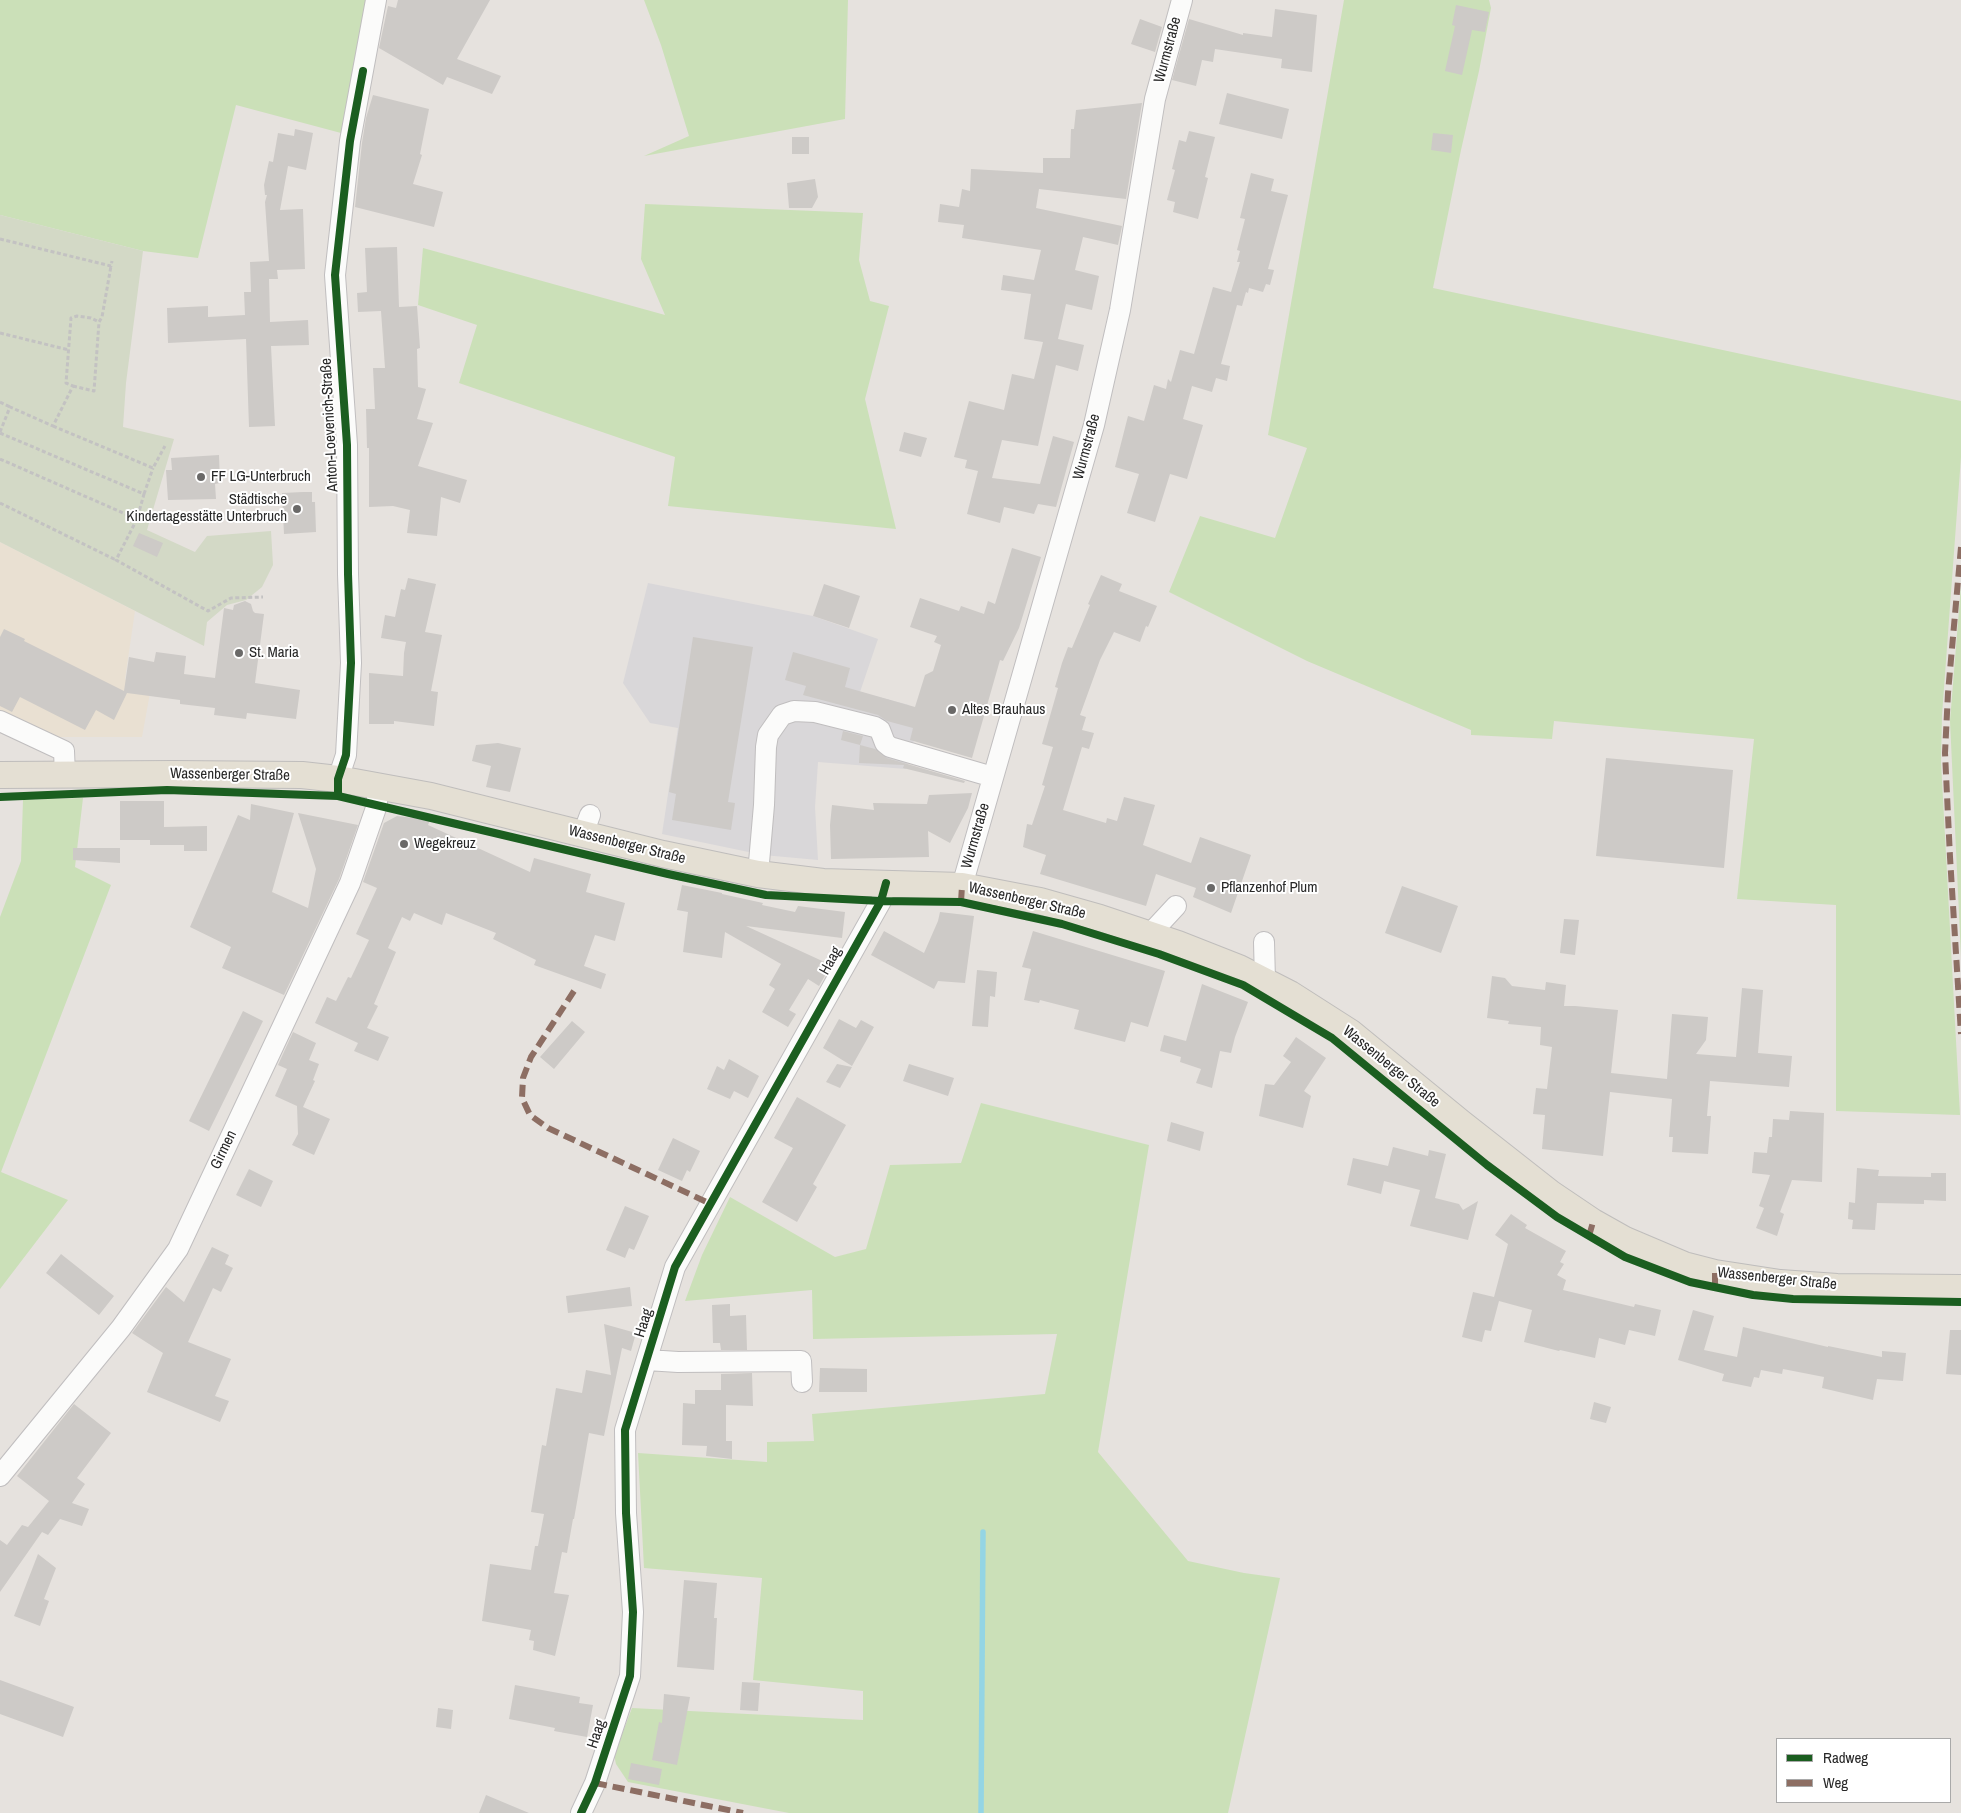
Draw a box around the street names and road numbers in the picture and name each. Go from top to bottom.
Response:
street label: Wurmstraße [1151,15,1185,85]
street label: Anton-Loevenich-Straße [318,358,342,492]
street label: Wurmstraße [1070,412,1104,482]
street label: Wassenberger Straße [170,765,290,785]
street label: Wurmstraße [958,801,994,871]
street label: Wassenberger Straße [567,822,687,868]
street label: Wassenberger Straße [967,879,1087,923]
street label: Haag [816,944,846,978]
street label: Wassenberger Straße [1339,1022,1443,1112]
street label: Girmen [207,1128,241,1172]
street label: Wassenberger Straße [1716,1264,1838,1294]
street label: Haag [631,1306,657,1340]
street label: Haag [584,1717,610,1751]

